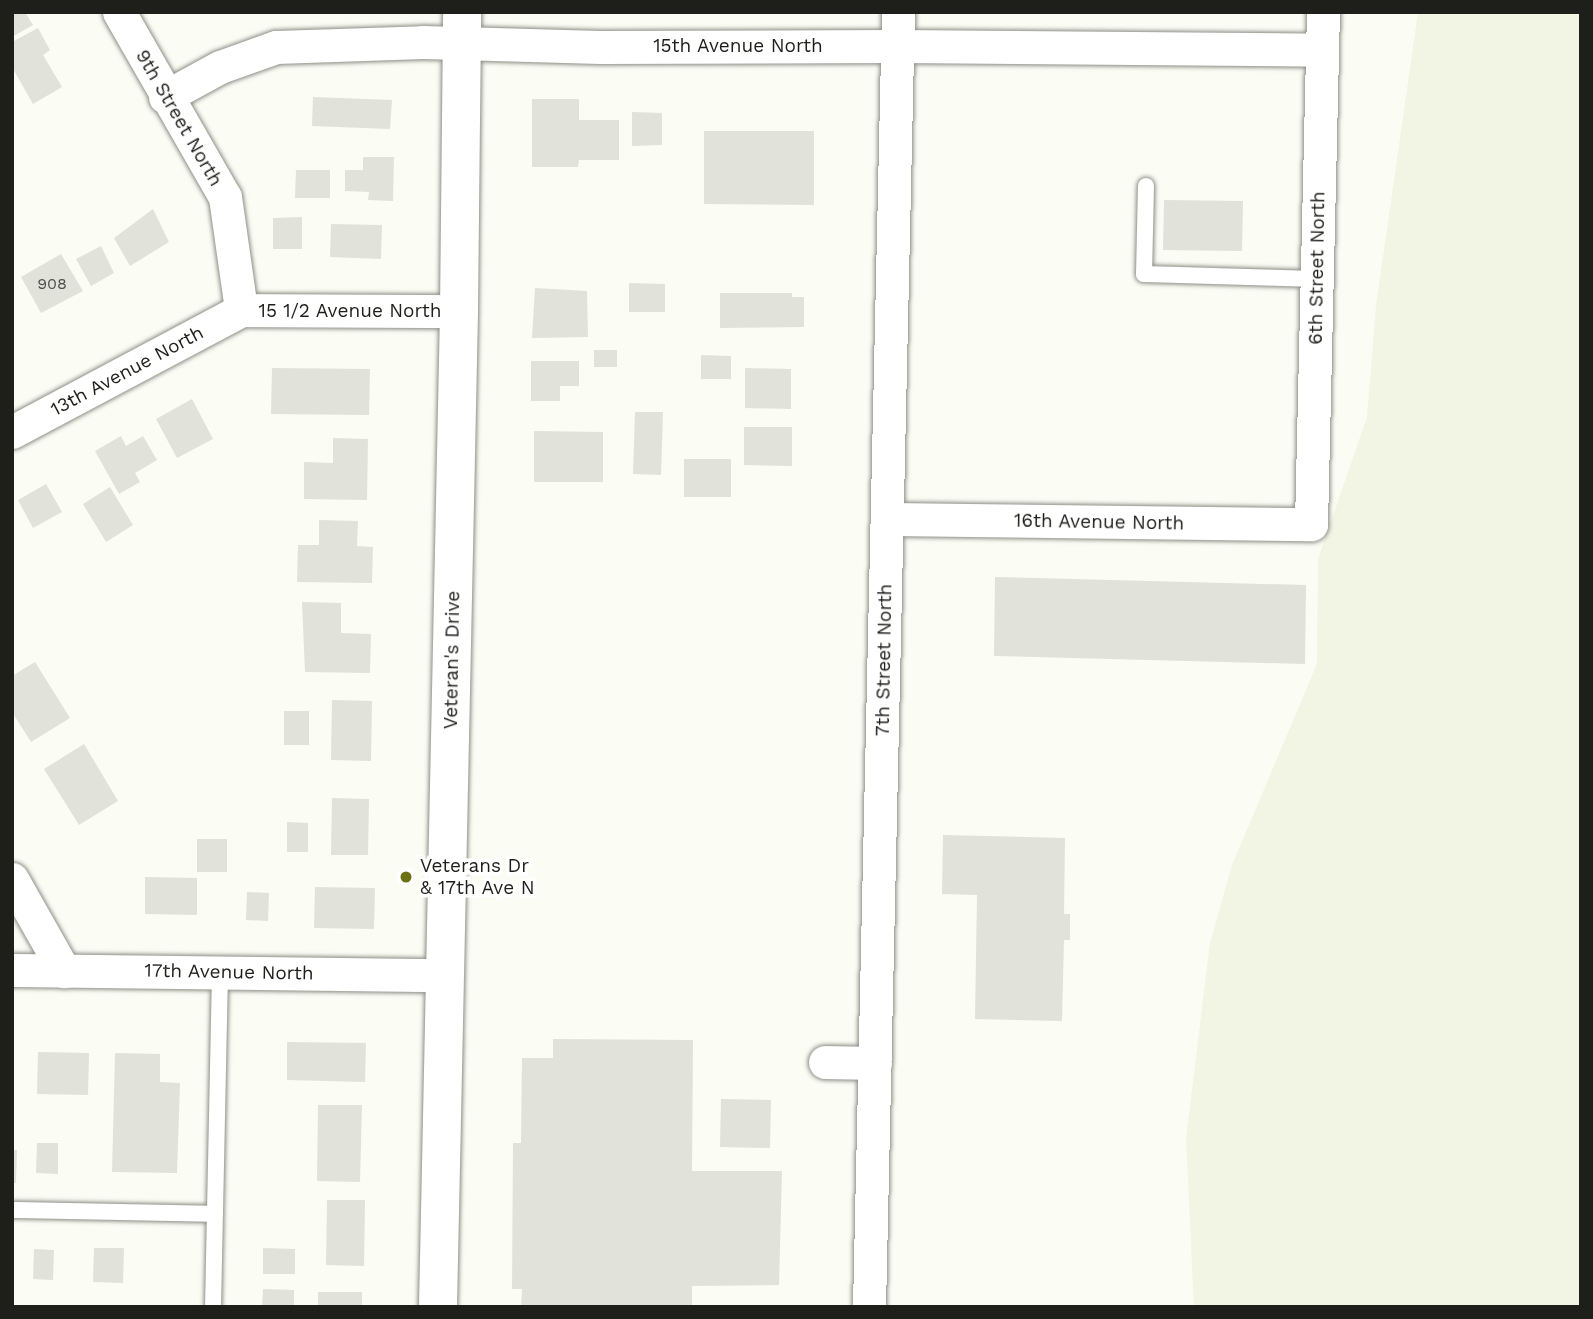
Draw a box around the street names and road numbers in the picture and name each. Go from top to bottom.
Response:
street label: 15th Avenue North [653,35,823,57]
street label: 9th Street North [131,46,227,190]
street label: 6th Street North [1304,191,1330,345]
street label: 15 1/2 Avenue North [258,300,442,322]
street label: 13th Avenue North [46,321,208,421]
street label: 16th Avenue North [1013,509,1185,535]
street label: 7th Street North [871,583,897,737]
street label: Veteran's Drive [439,591,465,729]
street label: 17th Avenue North [144,959,314,985]

